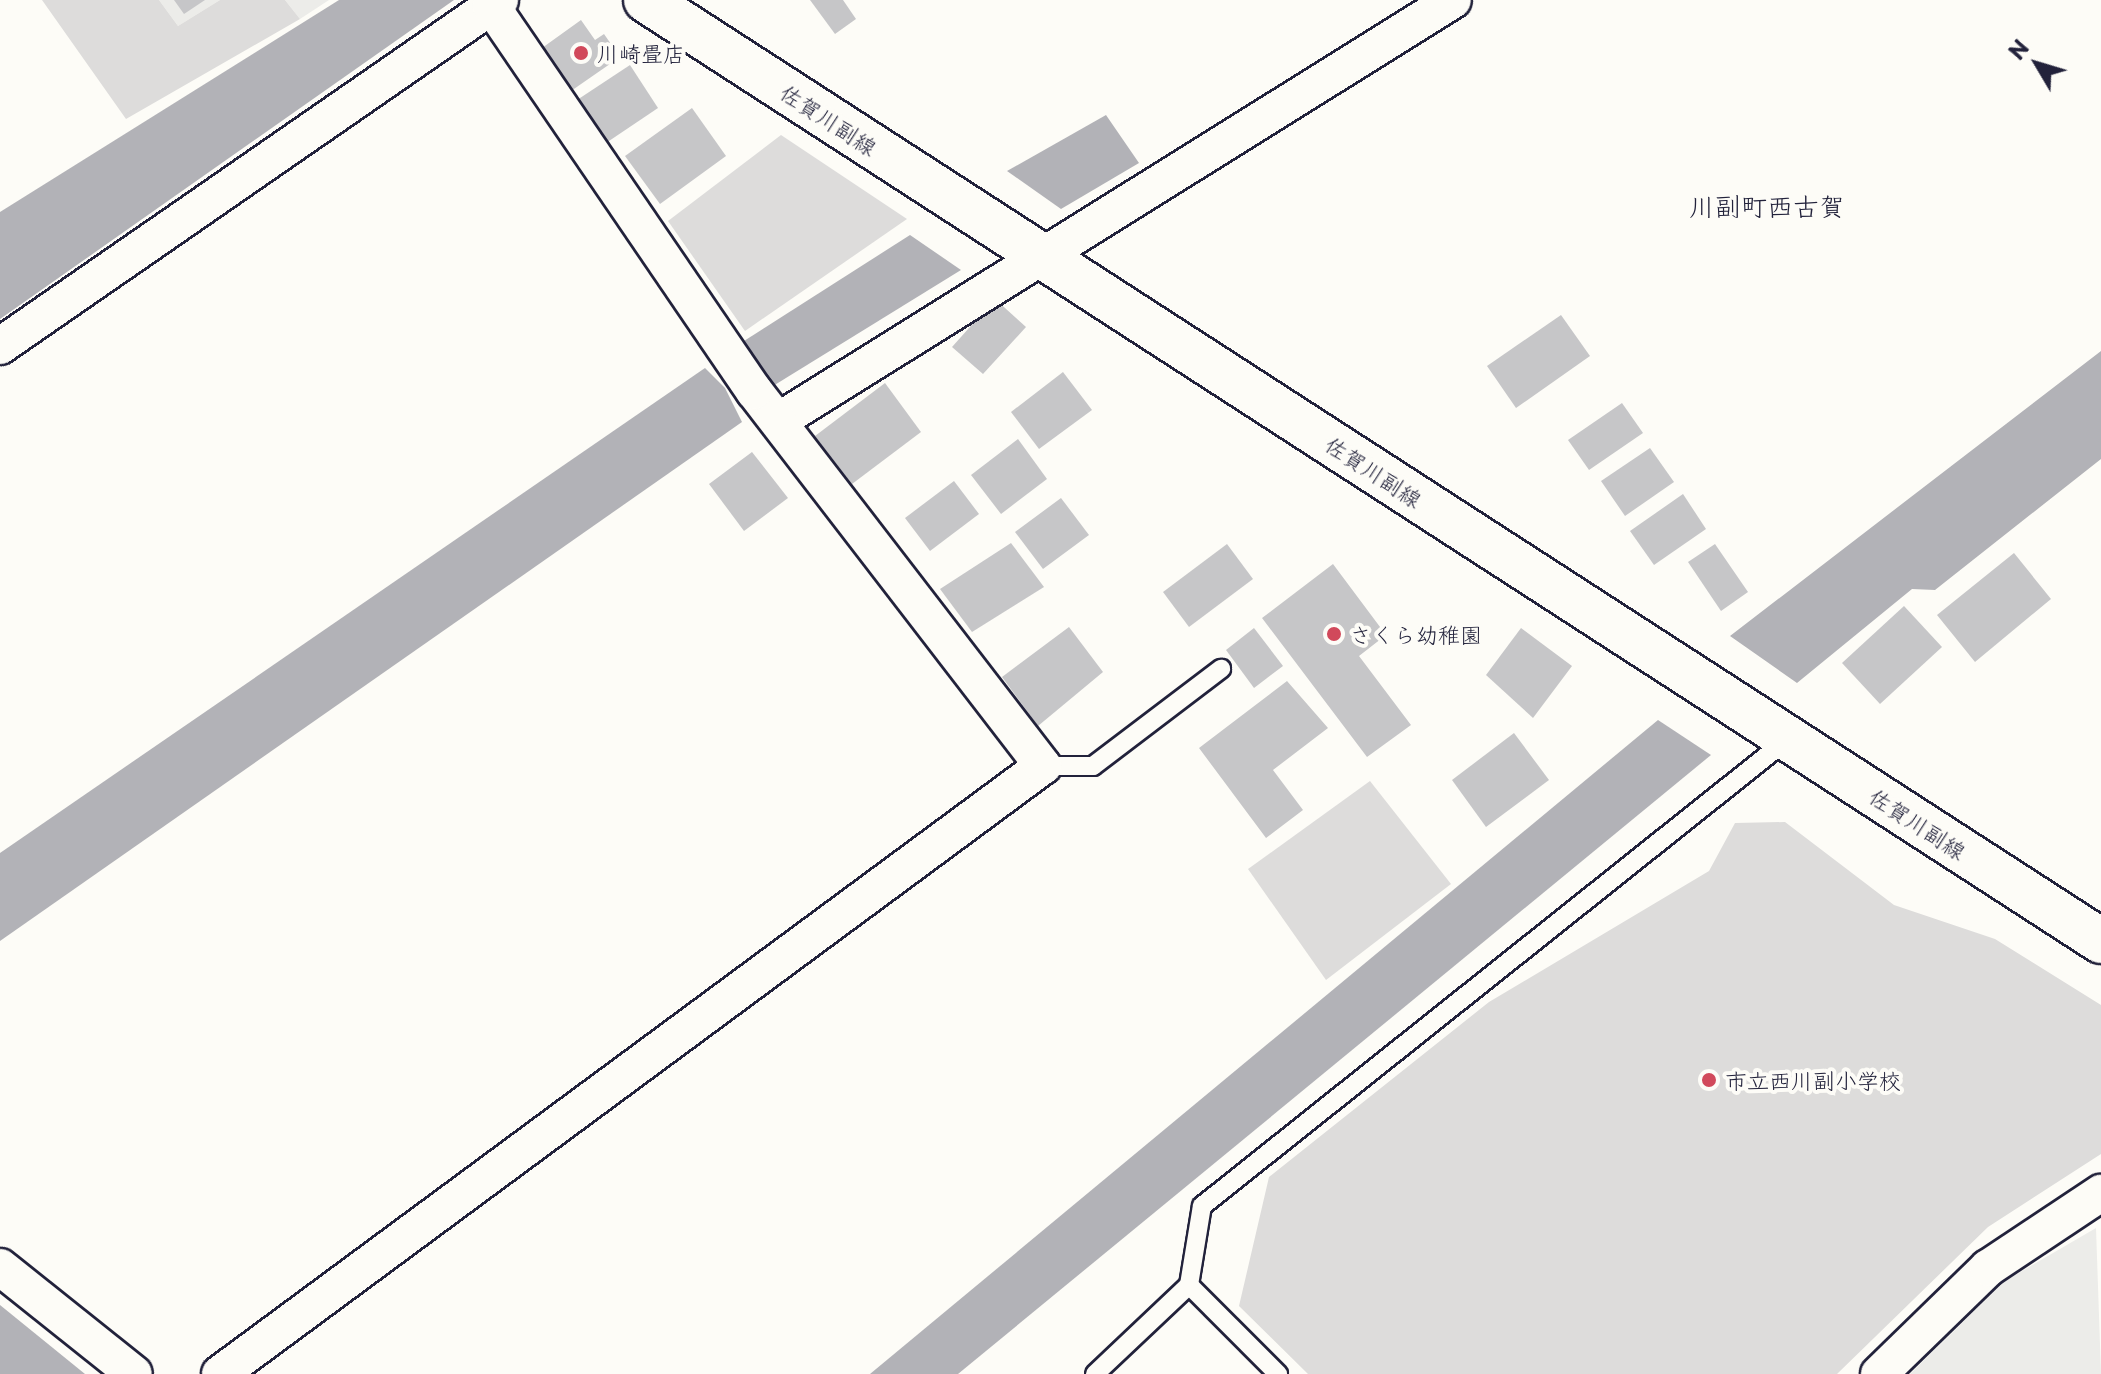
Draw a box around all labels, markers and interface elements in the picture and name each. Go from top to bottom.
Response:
north arrow [1997,24,2077,104]
text: N [1999,32,2036,66]
place label: 川崎畳店 [597,40,685,66]
marker: 川崎畳店 [572,44,590,62]
street label: 佐賀川副線 [776,78,882,160]
district label: 川副町西古賀 [1689,190,1845,222]
street label: 佐賀川副線 [1321,430,1427,512]
place label: さくら幼稚園 [1350,621,1482,647]
marker: さくら幼稚園 [1325,625,1343,643]
street label: 佐賀川副線 [1865,782,1971,864]
place label: 市立西川副小学校 [1725,1067,1901,1093]
marker: 市立西川副小学校 [1700,1071,1718,1089]

